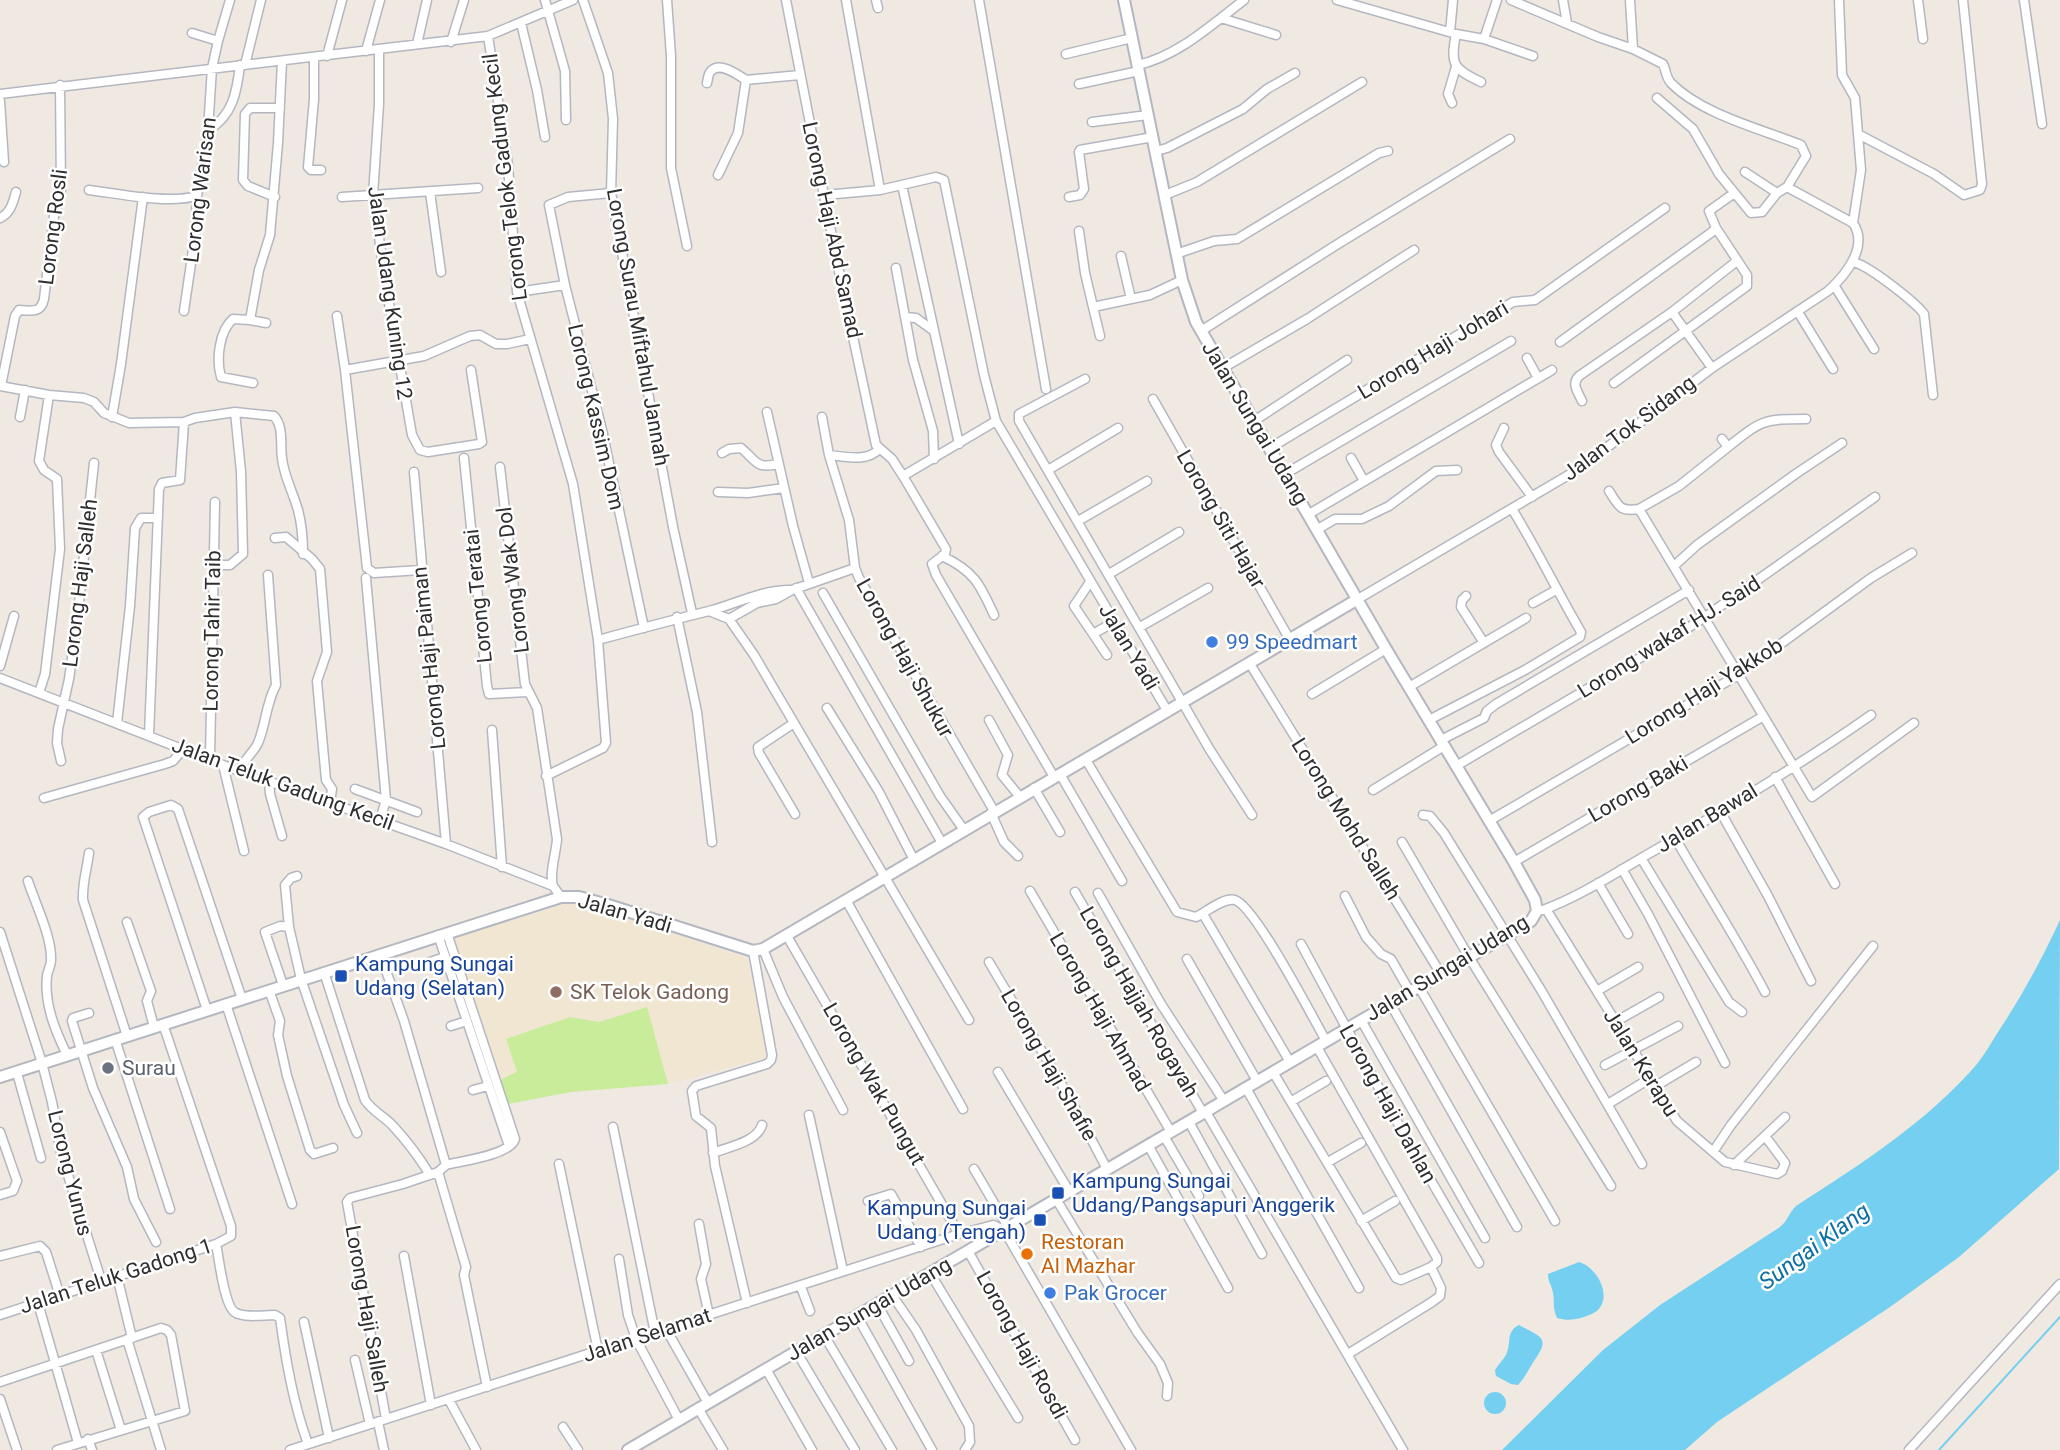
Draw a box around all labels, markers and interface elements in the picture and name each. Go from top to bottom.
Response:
street label: Lorong Telok Gadung Kecil [478,52,532,302]
street label: Lorong Warisan [179,116,221,264]
street label: Lorong Haji Abd Samad [797,120,867,340]
street label: Lorong Rosli [34,168,72,286]
street label: Jalan Udang Kuning 12 [363,185,417,401]
street label: Lorong Surau Miftahul Jannah [602,186,674,468]
street label: Lorong Haji Johari [1353,296,1513,404]
street label: Lorong Kassim Dom [563,322,629,512]
street label: Jalan Sungai Udang [1197,337,1313,509]
street label: Jalan Tok Sidang [1558,370,1700,486]
street label: Lorong Siti Hajar [1172,446,1270,592]
street label: Lorong Haji Salleh [58,498,102,668]
street label: Lorong Wak Dol [492,505,534,655]
street label: Lorong Teratai [459,528,497,664]
street label: Lorong Tahir Taib [199,550,225,712]
street label: Lorong Haji Paiman [407,565,451,751]
street label: Lorong wakaf HJ. Said [1573,571,1765,703]
street label: Lorong Haji Shukur [851,575,959,741]
street label: Jalan Yadi [1094,599,1164,695]
place label: 99 Speedmart [1226,630,1358,654]
street label: Lorong Haji Yakkob [1621,633,1787,749]
marker: 99 Speedmart [1204,634,1220,650]
street label: Jalan Teluk Gadung Kecil [169,733,397,835]
street label: Lorong Mohd Salleh [1286,734,1406,904]
street label: Lorong Baki [1584,751,1692,827]
street label: Jalan Bawal [1652,779,1762,857]
street label: Jalan Yadi [575,888,675,938]
street label: Lorong Hajjah Rogayah [1075,902,1203,1102]
street label: Jalan Sungai Udang [1361,910,1533,1026]
street label: Lorong Haji Ahmad [1045,928,1155,1096]
place label: Kampung Sungai Udang (Selatan) [355,952,514,1000]
marker: Kampung Sungai Udang (Selatan) [333,968,349,984]
place label: SK Telok Gadong [570,980,729,1004]
marker: SK Telok Gadong [548,984,564,1000]
street label: Lorong Haji Shafie [996,985,1102,1145]
street label: Lorong Wak Pungut [818,999,930,1169]
street label: Jalan Kerapu [1599,1005,1683,1121]
street label: Lorong Haji Dahlan [1334,1021,1442,1187]
place label: Surau [122,1056,176,1080]
marker: Surau [100,1060,116,1076]
street label: Lorong Yunus [43,1108,97,1238]
place label: Kampung Sungai Udang/Pangsapuri Anggerik [1072,1169,1335,1217]
marker: Kampung Sungai Udang/Pangsapuri Anggerik [1050,1185,1066,1201]
place label: Kampung Sungai Udang (Tengah) [867,1196,1026,1244]
water label: Sungai Klang [1754,1197,1875,1296]
marker: Kampung Sungai Udang (Tengah) [1032,1212,1048,1228]
street label: Lorong Haji Salleh [340,1224,394,1394]
place label: Restoran Al Mazhar [1041,1230,1135,1278]
street label: Jalan Teluk Gadong 1 [17,1234,215,1318]
marker: Restoran Al Mazhar [1019,1246,1035,1262]
street label: Jalan Sungai Udang [783,1252,955,1366]
street label: Lorong Haji Rosdi [971,1267,1073,1423]
place label: Pak Grocer [1064,1281,1167,1305]
marker: Pak Grocer [1042,1285,1058,1301]
street label: Jalan Selamat [580,1303,714,1367]

